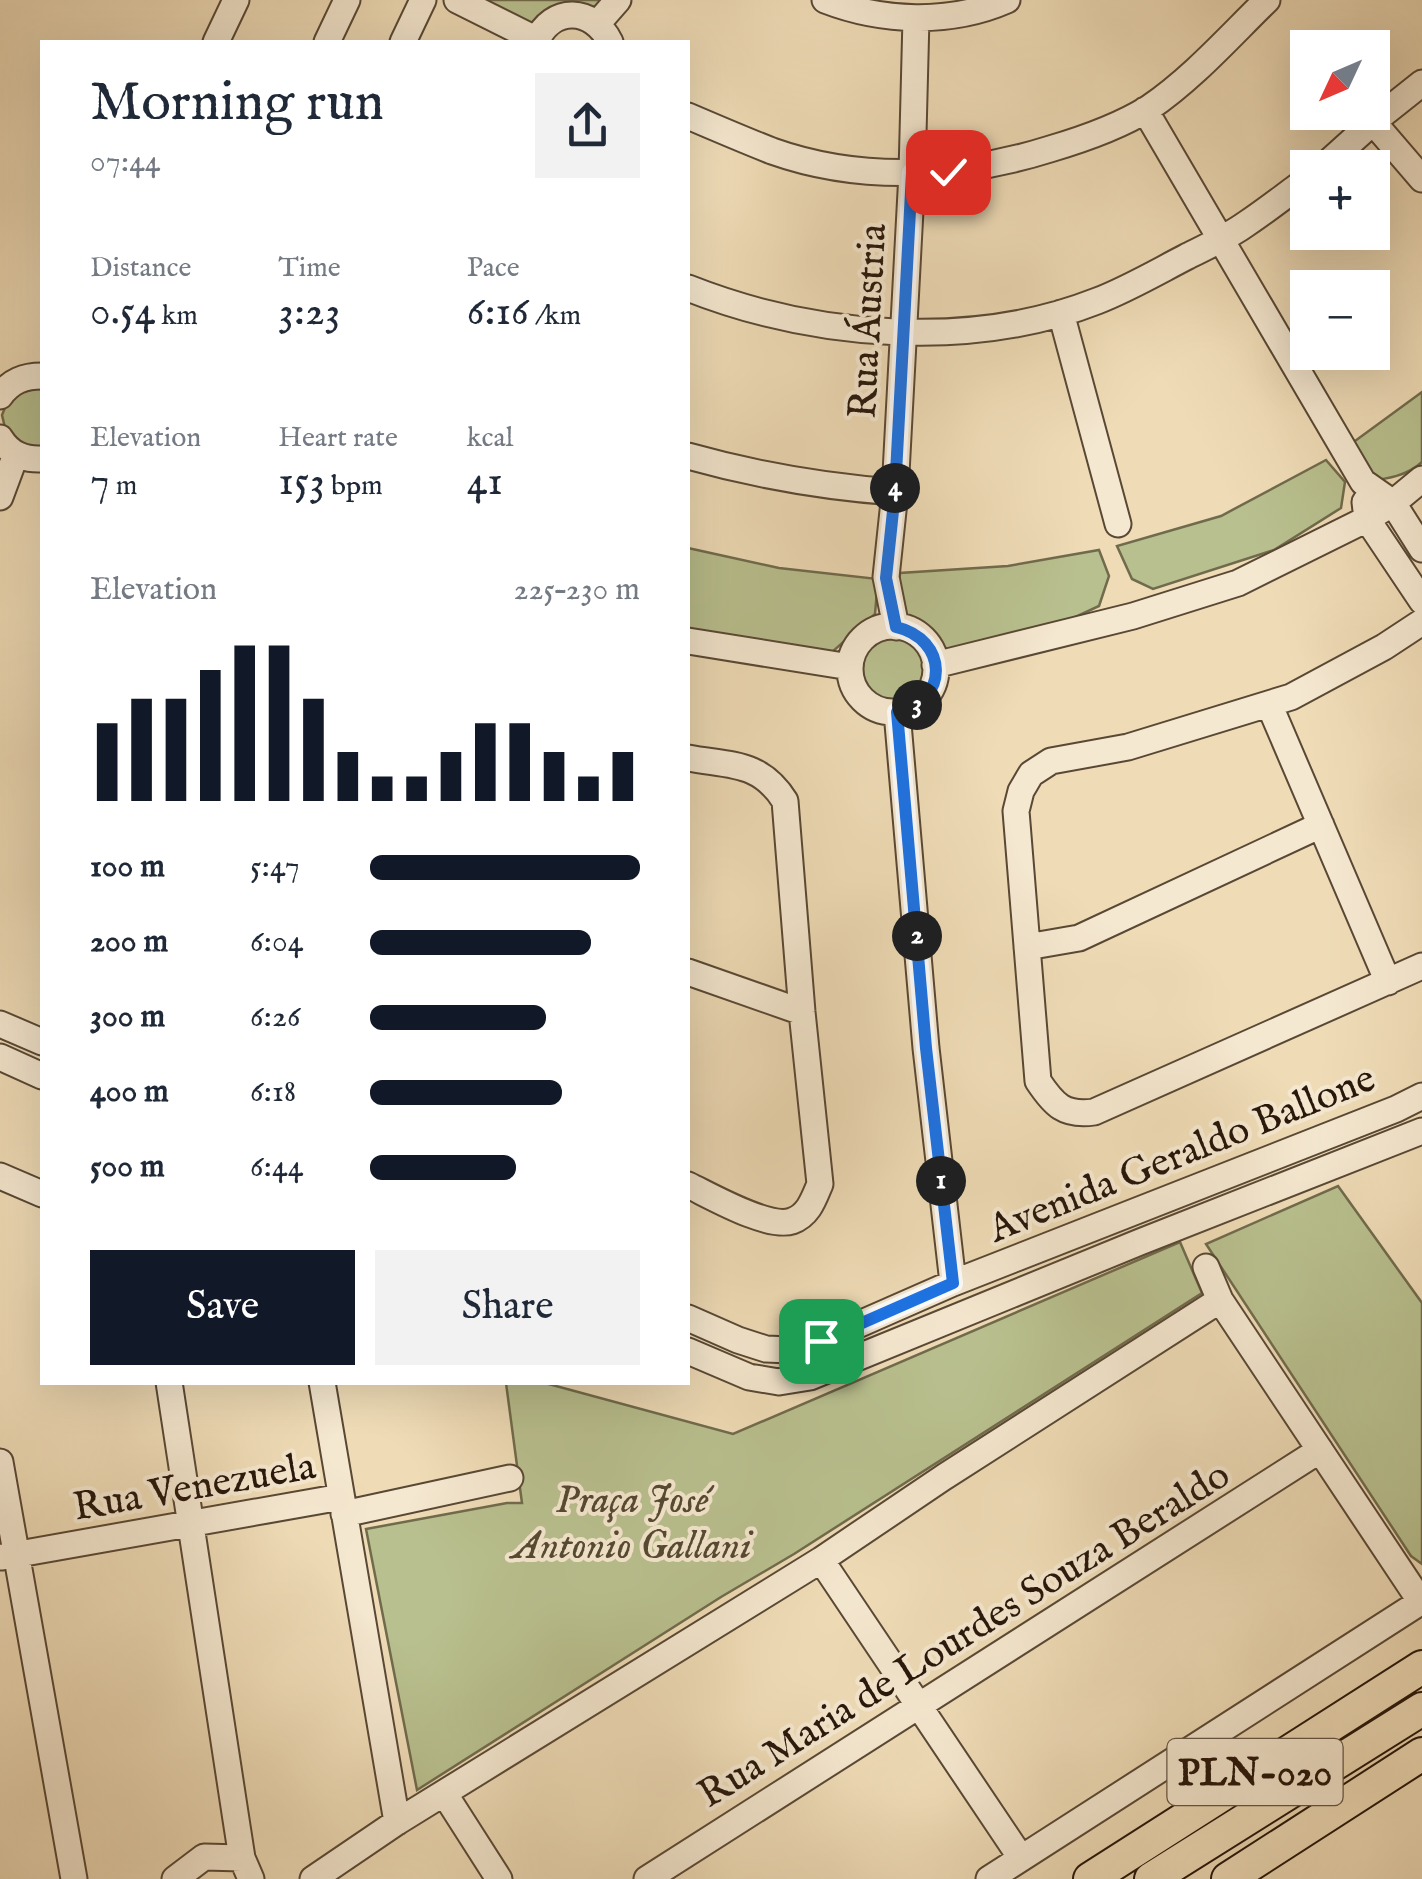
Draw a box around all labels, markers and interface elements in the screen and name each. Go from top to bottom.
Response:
north arrow [1290,30,1390,130]
map controls [1290,30,1390,370]
text: Morning run [90,69,384,139]
button: share [535,73,640,178]
pin [906,130,991,215]
text: 07:44 [90,142,161,183]
icon: check [921,145,976,200]
button: + [1290,150,1390,250]
street label: Rua Áustria [838,222,900,420]
text: Distance [90,251,191,286]
text: Time [278,251,341,286]
text: Pace [467,251,520,286]
button: − [1290,270,1390,370]
text: 0.54 [90,286,155,339]
text: 3:23 [278,286,341,339]
text: 6:16 [467,286,529,339]
text: km [155,299,198,334]
text: /km [529,299,581,334]
text: Elevation [90,421,201,456]
text: Heart rate [278,421,398,456]
text: kcal [467,421,513,456]
text: 7 [90,456,110,509]
text: 153 [278,456,325,509]
text: 41 [467,456,503,509]
pin: 4 [870,463,920,513]
text: m [110,469,137,504]
text: bpm [325,469,383,504]
text: 4 [888,470,902,505]
text: Elevation [90,570,217,611]
text: 225–230 m [513,570,640,611]
pin: 3 [892,680,942,730]
text: 3 [912,687,922,722]
text: 100 m [90,847,165,888]
text: 5:47 [250,847,300,888]
pin: 2 [892,911,942,961]
text: 2 [910,918,924,953]
text: 200 m [90,922,168,963]
text: 6:04 [250,922,303,963]
text: 300 m [90,997,165,1038]
text: 6:26 [250,997,300,1038]
street label: Avenida Geraldo Ballone [981,1054,1383,1256]
text: 400 m [90,1072,169,1113]
text: 6:18 [250,1072,296,1113]
text: 500 m [90,1147,165,1188]
text: 6:44 [250,1147,303,1188]
pin: 1 [916,1156,966,1206]
text: 1 [936,1163,946,1198]
button: Save [90,1250,355,1365]
button: Share [375,1250,640,1365]
pin [779,1299,864,1384]
icon: arrive [794,1314,849,1369]
street label: Rua Venezuela [70,1442,320,1535]
street label: Rua Maria de Lourdes Souza Beraldo [689,1451,1240,1821]
park label: Praça José Antonio Gallani [508,1476,754,1573]
road number: PLN-020 [1168,1739,1342,1805]

